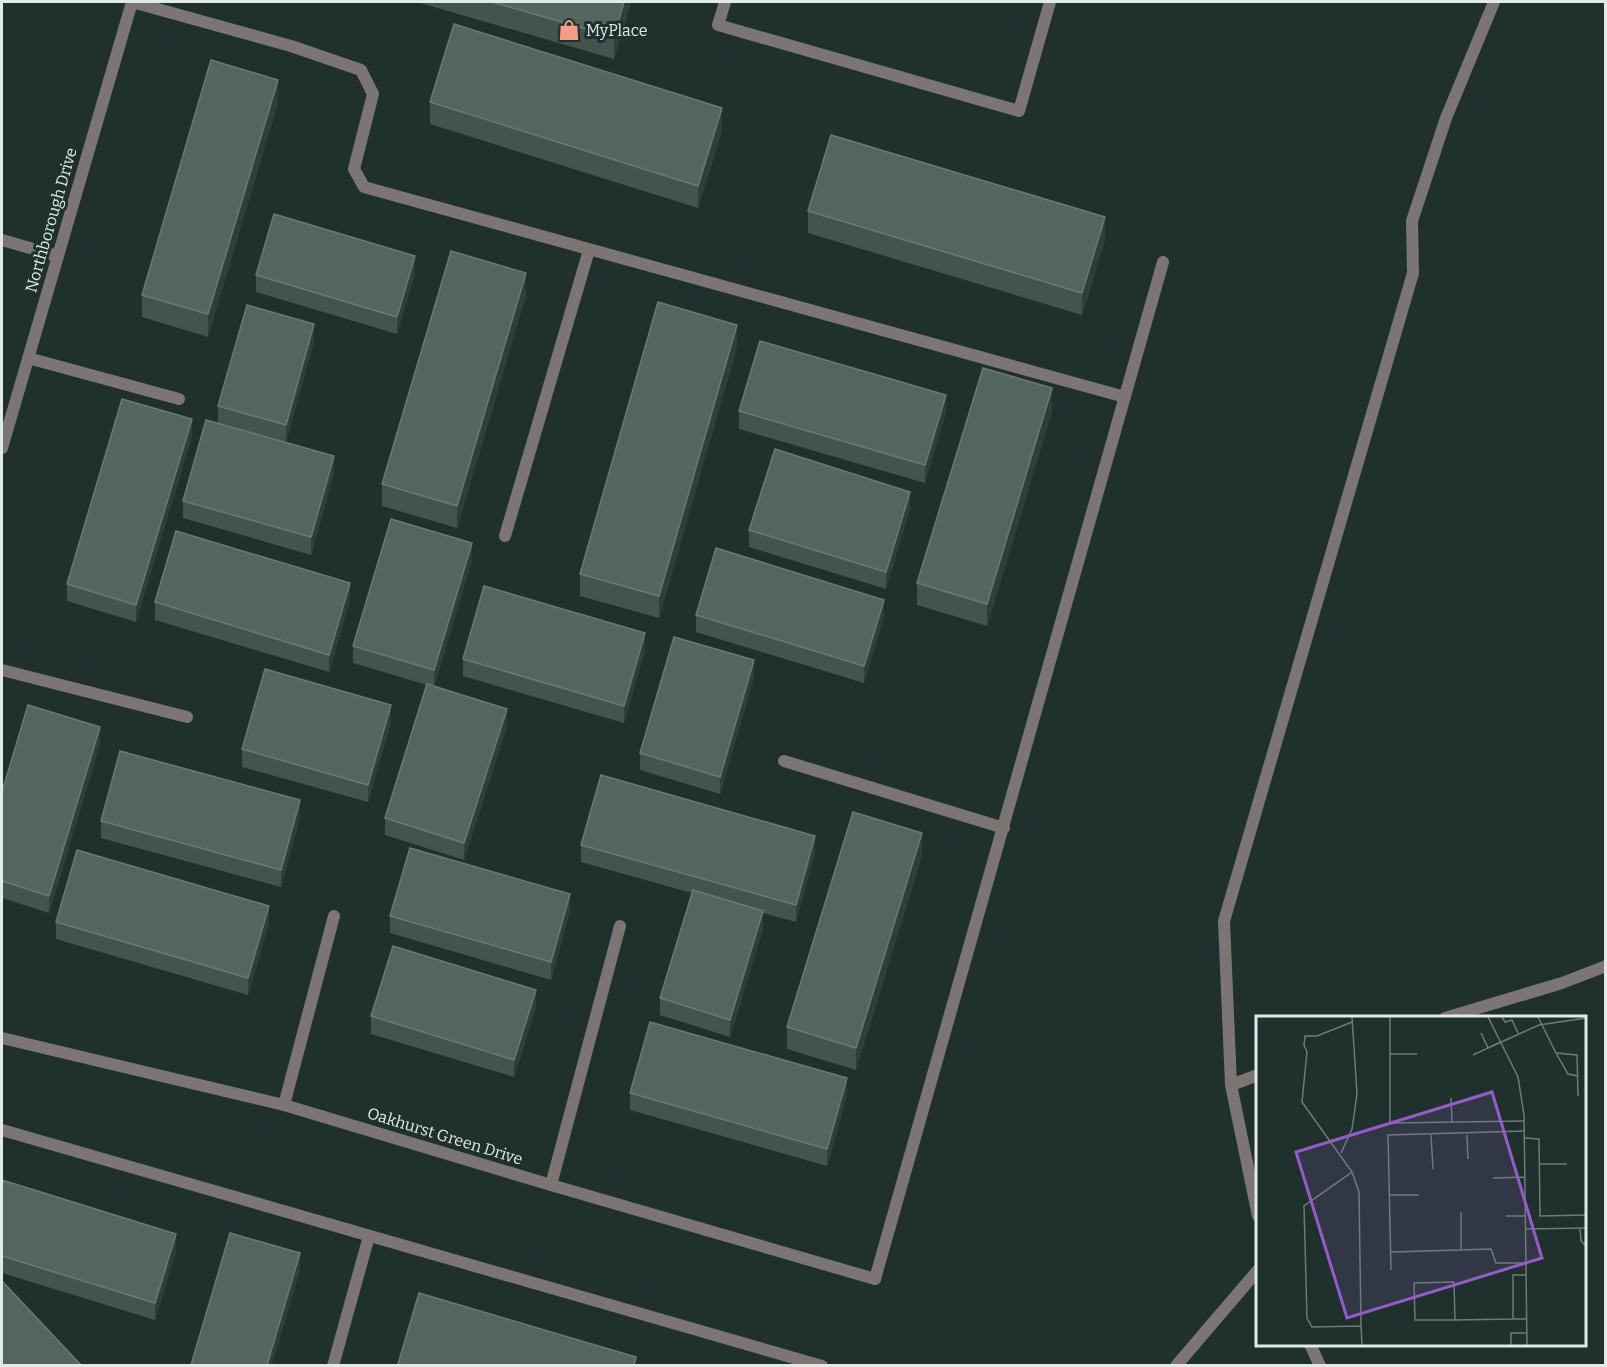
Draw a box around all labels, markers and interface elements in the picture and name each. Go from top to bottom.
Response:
shop icon: MyPlace [557,18,581,42]
place label: MyPlace [586,21,647,40]
street label: Northborough Drive [21,145,81,295]
inset map [1256,1016,1586,1346]
street label: Oakhurst Green Drive [365,1103,525,1169]

